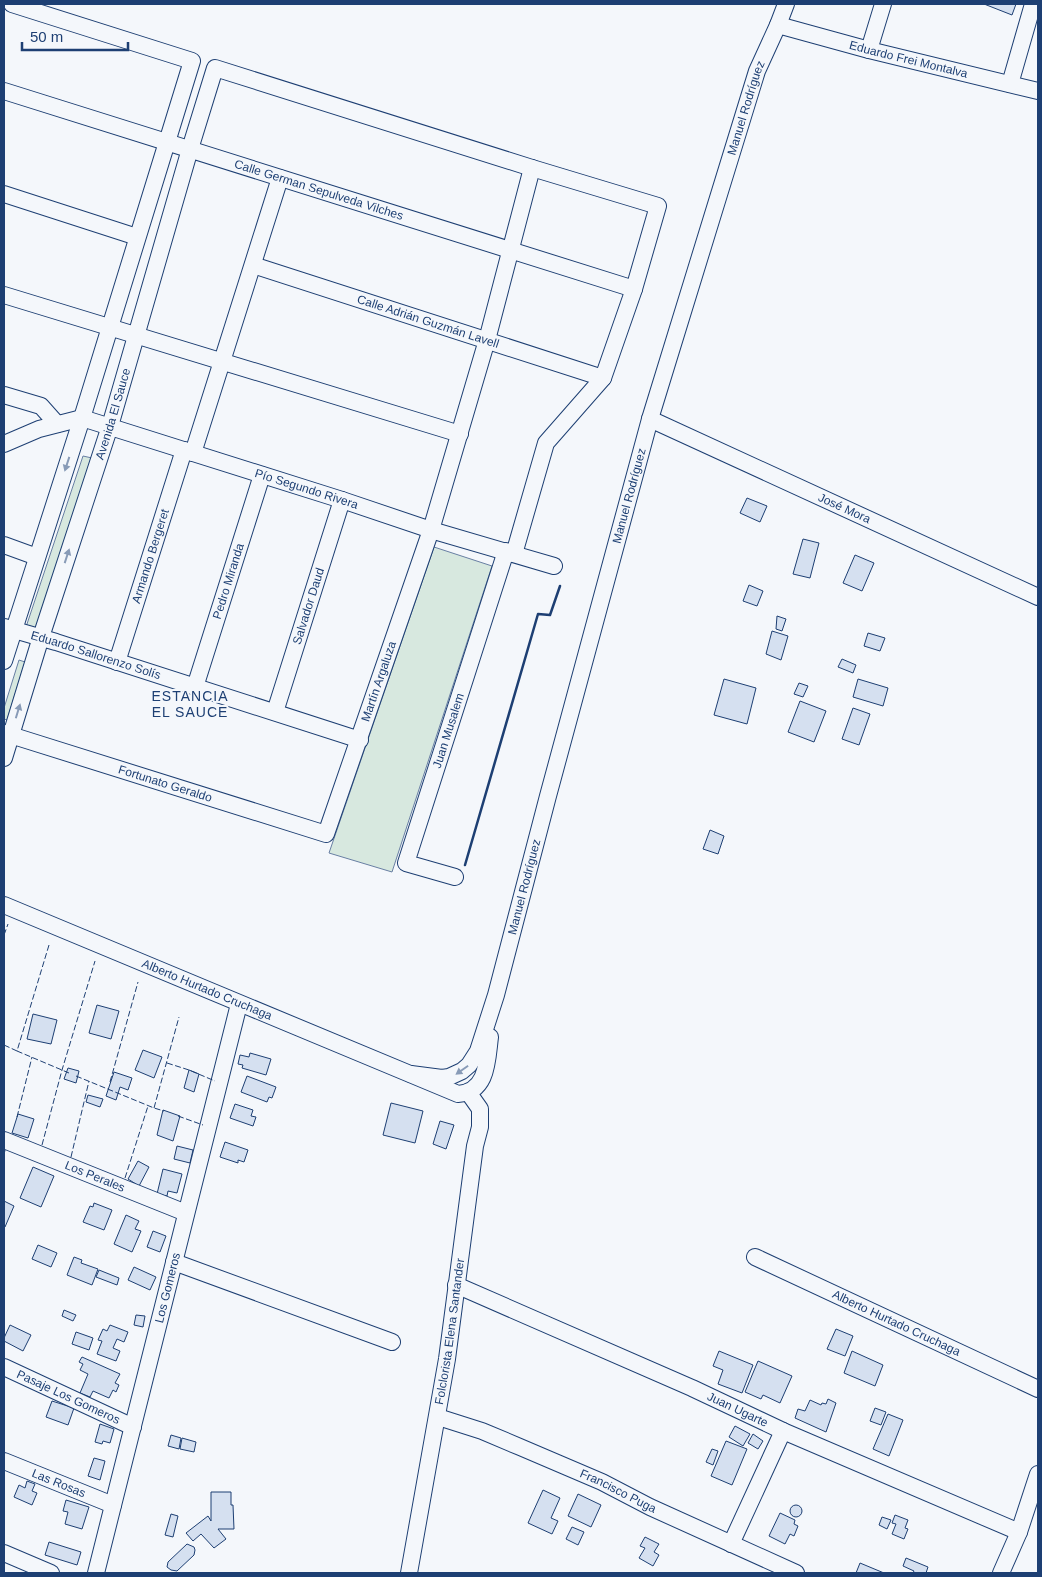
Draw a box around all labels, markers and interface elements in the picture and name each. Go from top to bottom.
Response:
scale bar [22,20,129,52]
text: 50 m [30,28,63,45]
street label: Eduardo Frei Montalva [848,38,970,81]
street label: Manuel Rodríguez [725,59,768,157]
street label: Calle German Sepulveda Vilches [233,157,405,223]
street label: Calle Adrián Guzmán Lavell [355,292,501,351]
street label: Avenida El Sauce [93,366,133,461]
street label: Manuel Rodríguez [610,447,649,545]
one-way arrow [63,457,71,472]
street label: Pío Segundo Rivera [253,466,360,512]
street label: José Mora [816,490,873,526]
street label: Armando Bergeret [129,507,172,605]
street label: Pedro Miranda [210,541,247,621]
one-way arrow [64,549,71,564]
street label: Salvador Daud [290,566,327,646]
street label: Eduardo Sallorenzo Solís [29,628,163,682]
street label: Martín Argaluza [358,639,399,723]
district label: ESTANCIA EL SAUCE [152,688,228,720]
street label: Juan Musalem [430,691,467,770]
one-way arrow [15,704,23,719]
street label: Fortunato Geraldo [117,762,214,805]
street label: Manuel Rodríguez [505,838,543,936]
street label: Alberto Hurtado Cruchaga [140,956,275,1023]
one-way arrow [455,1065,469,1075]
street label: Los Perales [63,1158,127,1195]
street label: Los Gomeros [152,1251,183,1325]
street label: Folclorista Elena Santander [432,1257,467,1406]
street label: Alberto Hurtado Cruchaga [830,1287,963,1359]
street label: Pasaje Los Gomeros [15,1367,122,1427]
street label: Juan Ugarte [705,1389,771,1430]
street label: Las Rosas [30,1466,88,1500]
street label: Francisco Puga [578,1466,659,1516]

